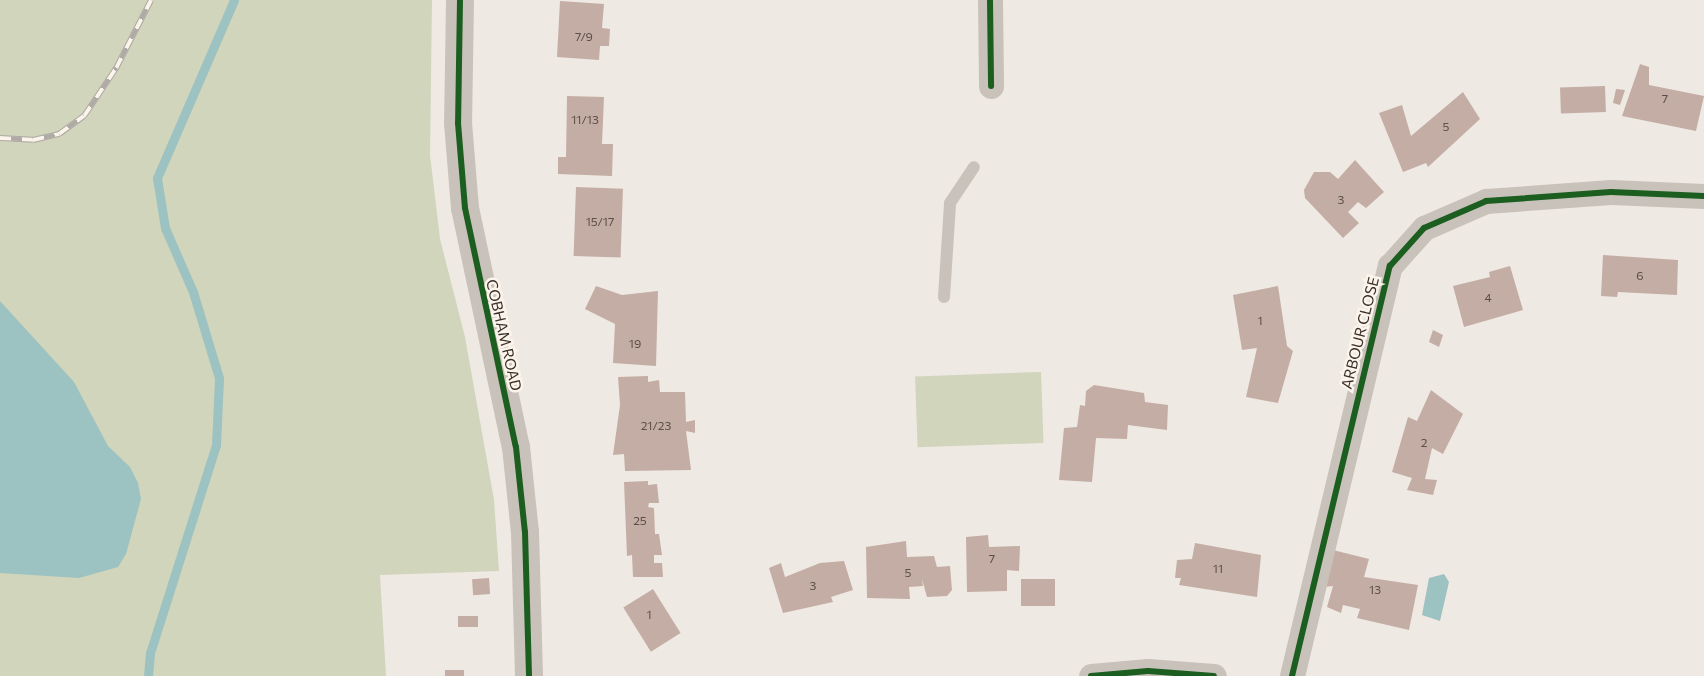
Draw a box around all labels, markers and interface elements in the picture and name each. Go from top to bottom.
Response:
house number: 7/9 [575,30,593,44]
house number: 7 [1662,92,1668,106]
house number: 11/13 [571,113,599,127]
house number: 5 [1443,120,1449,134]
house number: 3 [1338,193,1344,207]
house number: 15/17 [586,215,614,229]
house number: 6 [1636,269,1644,283]
street label: ARBOUR CLOSE [1337,275,1383,391]
street label: COBHAM ROAD [482,277,526,393]
house number: 4 [1484,291,1492,305]
house number: 1 [1257,314,1263,328]
house number: 19 [629,337,641,351]
house number: 21/23 [641,419,671,433]
house number: 2 [1421,436,1427,450]
house number: 25 [633,514,647,528]
house number: 7 [989,552,995,566]
house number: 11 [1213,562,1223,576]
house number: 5 [905,566,911,580]
house number: 3 [810,579,816,593]
house number: 13 [1369,583,1381,597]
house number: 1 [646,608,652,622]

